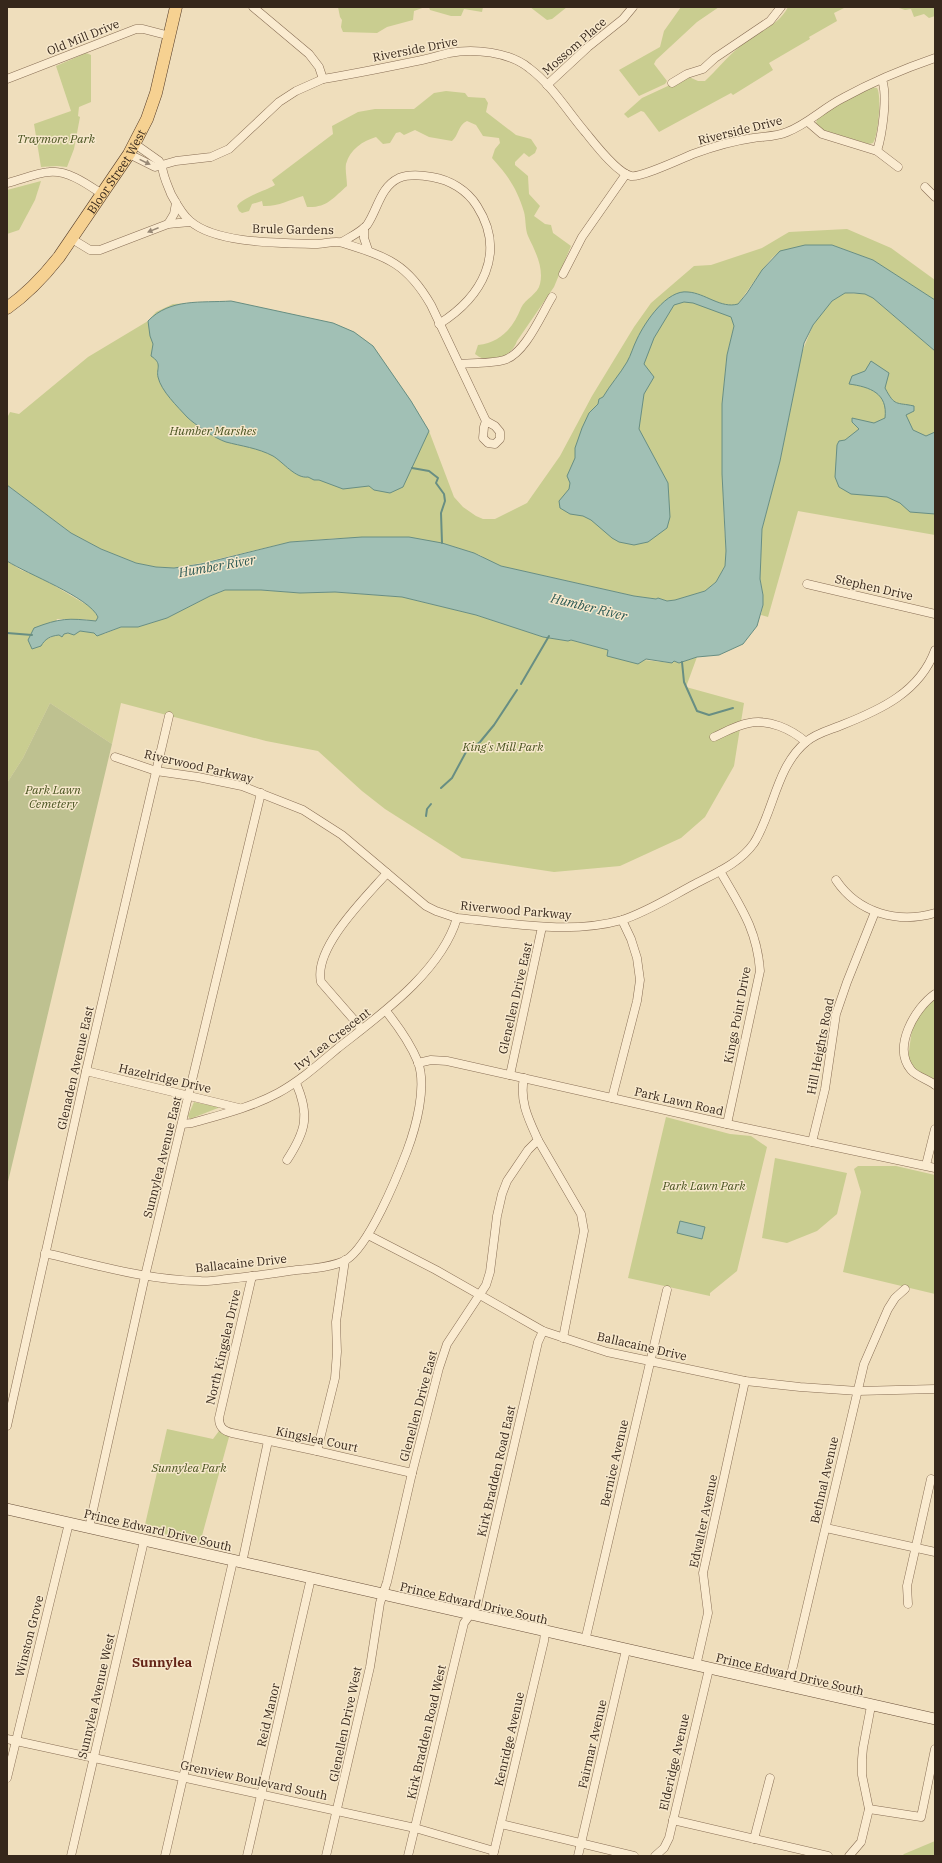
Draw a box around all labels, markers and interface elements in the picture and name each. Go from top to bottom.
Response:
street label: Mossom Place [539,14,609,78]
street label: Old Mill Drive [45,16,121,58]
street label: Riverside Drive [371,33,459,65]
street label: Riverside Drive [696,112,784,148]
street label: Bloor Street West [83,126,148,216]
park label: Traymore Park [17,131,96,146]
one-way arrow [139,159,151,165]
street label: Brule Gardens [252,221,334,237]
one-way arrow [146,228,158,234]
park label: Humber Marshes [168,423,257,438]
water label: Humber River [176,551,257,581]
street label: Stephen Drive [833,571,915,603]
water label: Humber River [548,589,629,625]
park label: King's Mill Park [461,739,544,754]
street label: Riverwood Parkway [143,746,256,786]
park label: Park Lawn Cemetery [24,782,81,811]
street label: Riverwood Parkway [460,898,573,922]
street label: Glenellen Drive East [495,941,535,1055]
street label: Kings Point Drive [720,966,754,1064]
street label: Hill Heights Road [803,996,837,1096]
street label: Glenaden Avenue East [53,1005,97,1131]
street label: Ivy Lea Crescent [291,1005,373,1073]
street label: Hazelridge Drive [117,1060,213,1096]
street label: Park Lawn Road [633,1083,725,1119]
street label: Sunnylea Avenue East [140,1095,184,1219]
park label: Park Lawn Park [661,1178,746,1193]
street label: Ballacaine Drive [194,1251,288,1275]
street label: North Kingslea Drive [202,1288,244,1406]
street label: Ballacaine Drive [595,1328,689,1364]
street label: Glenellen Drive East [396,1349,440,1463]
street label: Kirk Bradden Road East [474,1404,518,1538]
street label: Bernice Avenue [597,1418,631,1508]
street label: Kingslea Court [275,1423,359,1455]
street label: Bethnal Avenue [807,1435,841,1525]
park label: Sunnylea Park [150,1460,227,1475]
street label: Edwalter Avenue [686,1473,720,1569]
street label: Prince Edward Drive South [82,1506,234,1554]
street label: Prince Edward Drive South [398,1579,550,1627]
street label: Winston Grove [12,1594,46,1678]
street label: Sunnylea Avenue West [74,1632,118,1760]
street label: Prince Edward Drive South [714,1650,866,1698]
district label: Sunnylea [132,1654,193,1671]
street label: Kirk Bradden Road West [403,1663,449,1801]
street label: Glenellen Drive West [325,1665,365,1783]
street label: Reid Manor [253,1681,283,1748]
street label: Kenridge Avenue [491,1690,527,1788]
street label: Fairmar Avenue [574,1698,610,1790]
street label: Elderidge Avenue [656,1712,692,1812]
street label: Grenview Boulevard South [179,1757,329,1803]

